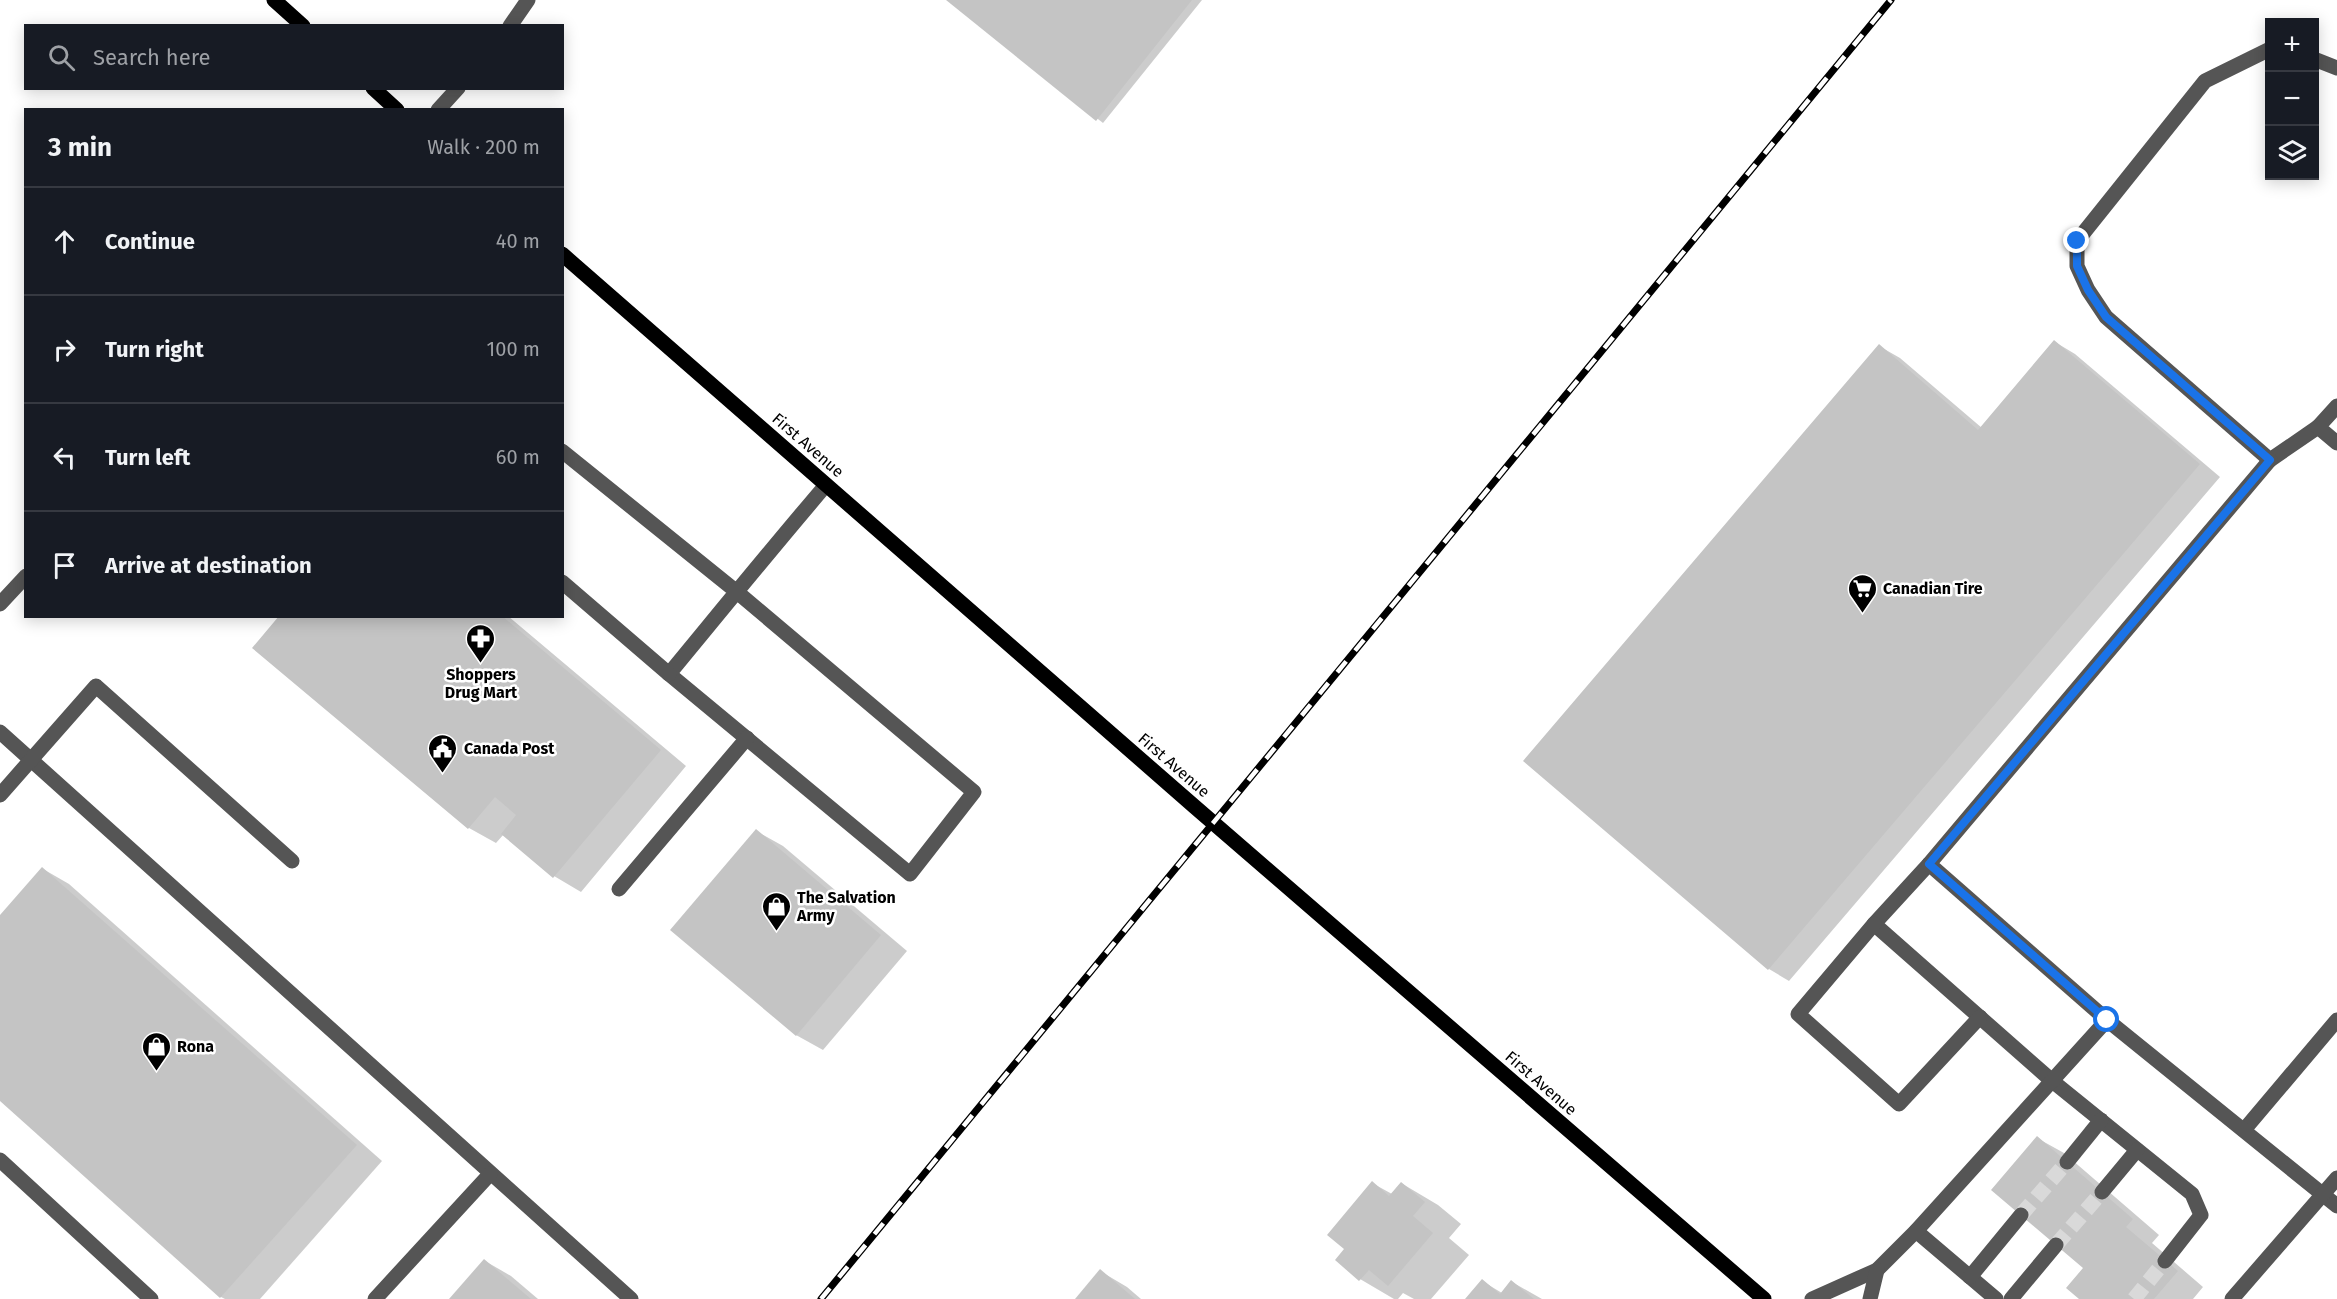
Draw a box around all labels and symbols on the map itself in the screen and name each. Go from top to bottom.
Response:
route end [2063,227,2089,253]
street label: First Avenue [768,409,848,481]
supermarket icon: Canadian Tire [1846,572,1878,614]
place label: Canadian Tire [1883,579,1983,598]
pharmacy icon: Shoppers Drug Mart [465,622,497,664]
place label: Shoppers Drug Mart [445,665,518,702]
street label: First Avenue [1134,729,1214,801]
public building icon: Canada Post [427,732,459,774]
place label: Canada Post [464,739,555,758]
place label: The Salvation Army [796,888,896,925]
shop icon: The Salvation Army [760,890,792,932]
route start [2093,1006,2119,1032]
shop icon: Rona [140,1030,172,1072]
place label: Rona [177,1037,214,1056]
street label: First Avenue [1501,1047,1581,1119]

